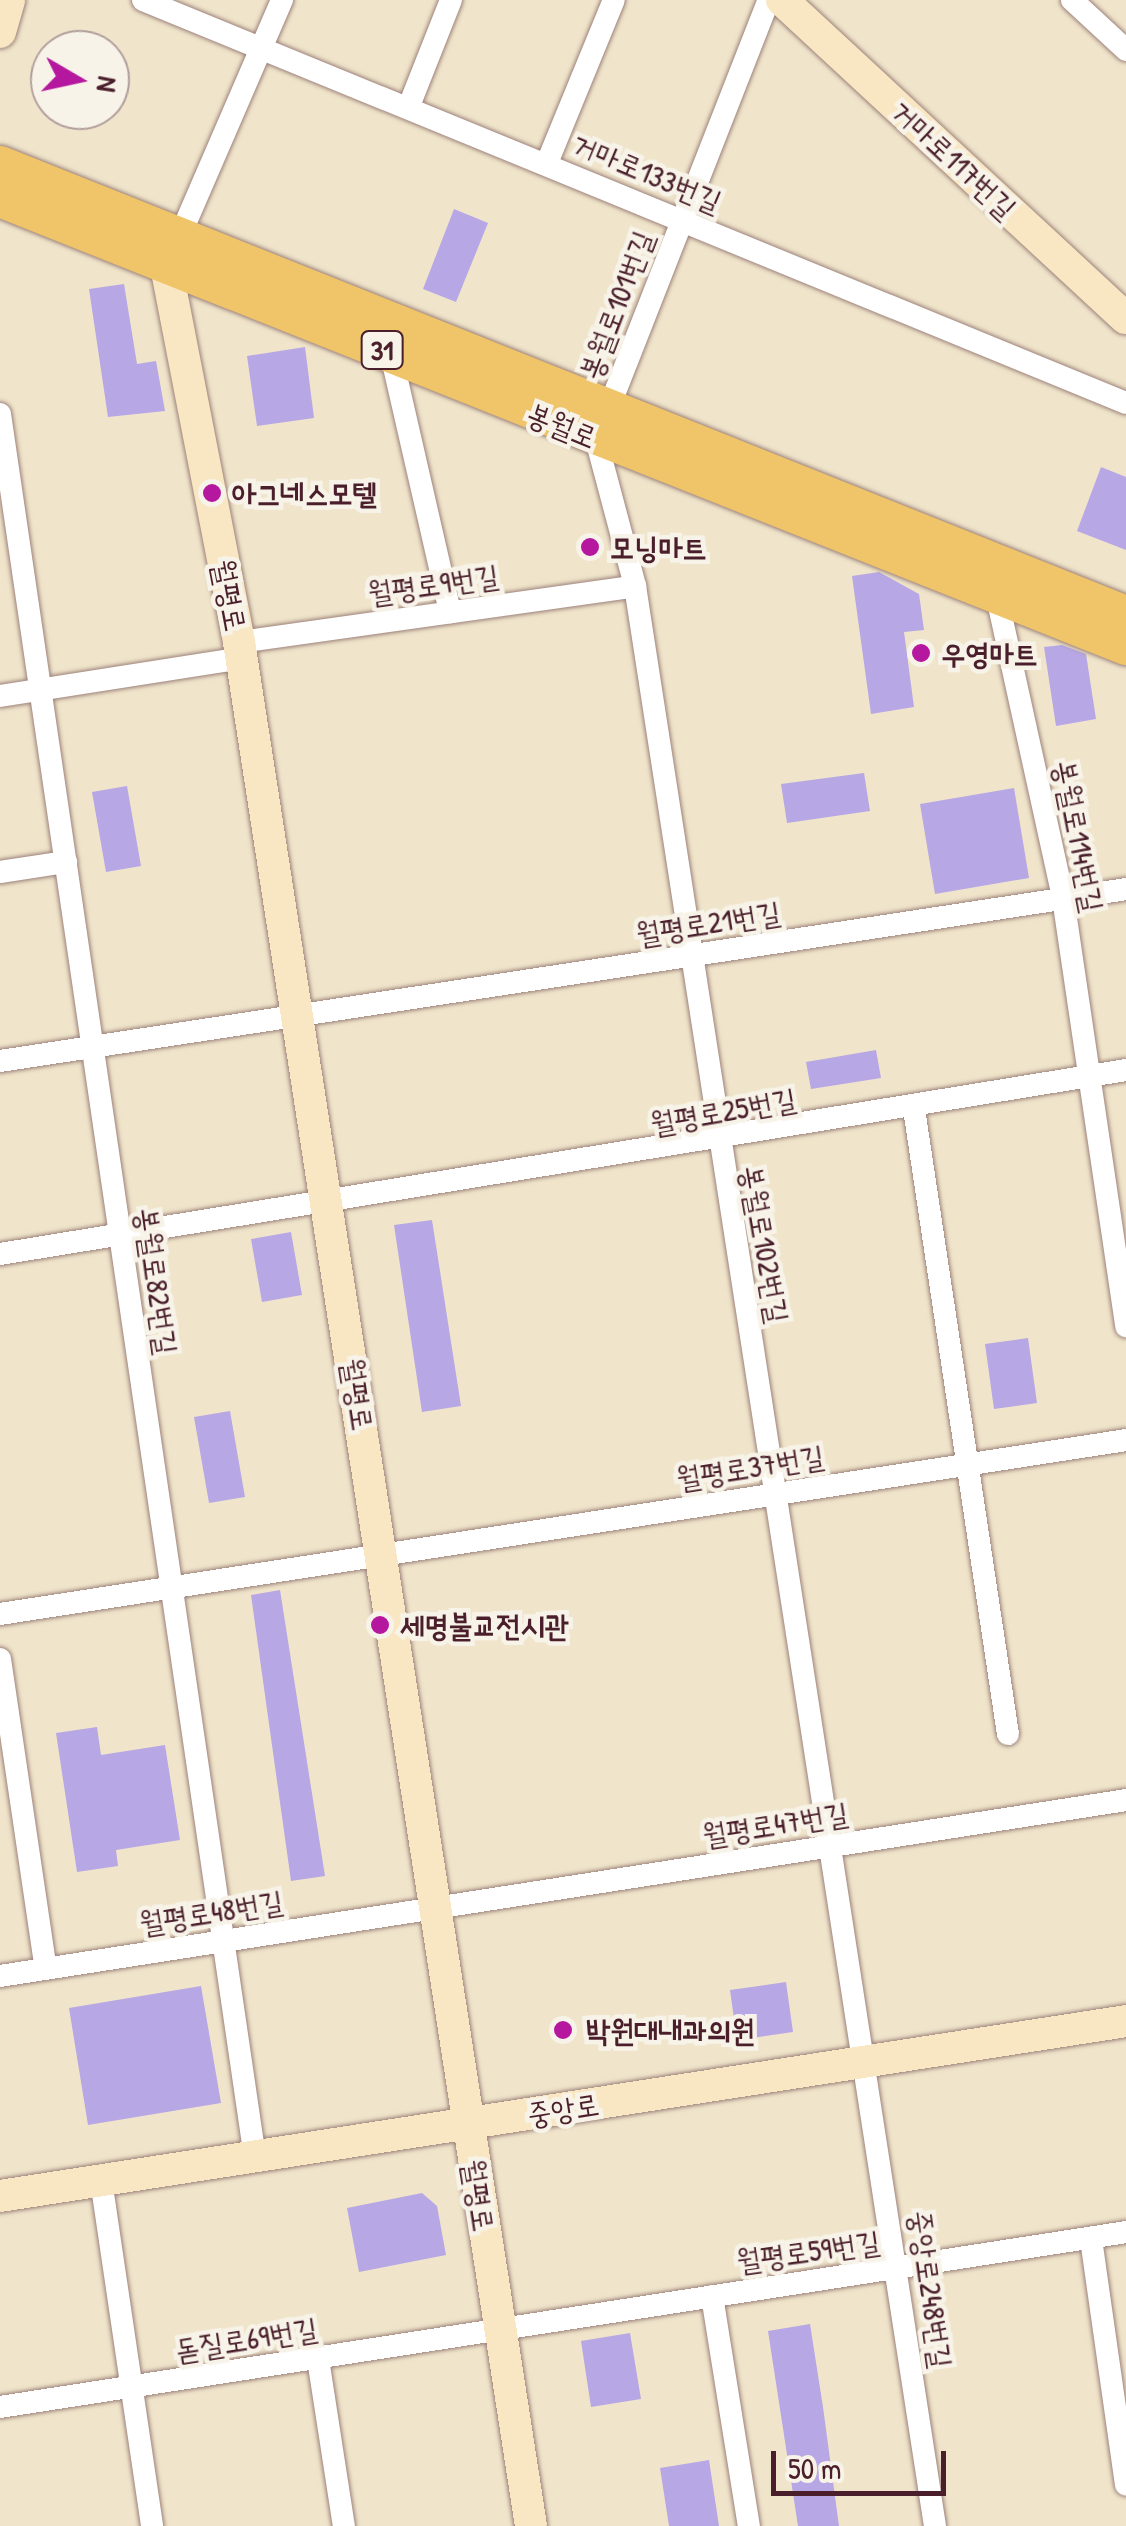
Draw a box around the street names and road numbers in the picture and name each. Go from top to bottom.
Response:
street label: 거마로117번길 [884,92,1024,226]
street label: 거마로133번길 [567,124,727,220]
street label: 봉월로101번길 [571,226,661,384]
road number: 31 [360,327,404,373]
street label: 봉월로 [522,395,602,455]
street label: 월평로 [205,556,255,634]
street label: 월평로9번길 [365,557,501,611]
street label: 봉월로114번길 [1047,757,1111,915]
street label: 월평로21번길 [633,894,783,952]
street label: 월평로25번길 [647,1080,799,1142]
street label: 봉월로102번길 [733,1163,797,1325]
street label: 봉월로82번길 [129,1205,185,1357]
street label: 월평로 [335,1355,381,1433]
street label: 월평로37번길 [674,1438,826,1496]
street label: 월평로47번길 [700,1795,850,1853]
street label: 월평로48번길 [137,1883,285,1941]
street label: 중앙로 [524,2086,602,2132]
street label: 월평로 [456,2156,502,2234]
street label: 중앙로248번길 [902,2208,960,2370]
street label: 월평로59번길 [734,2223,882,2279]
street label: 돋질로69번길 [172,2310,320,2368]

